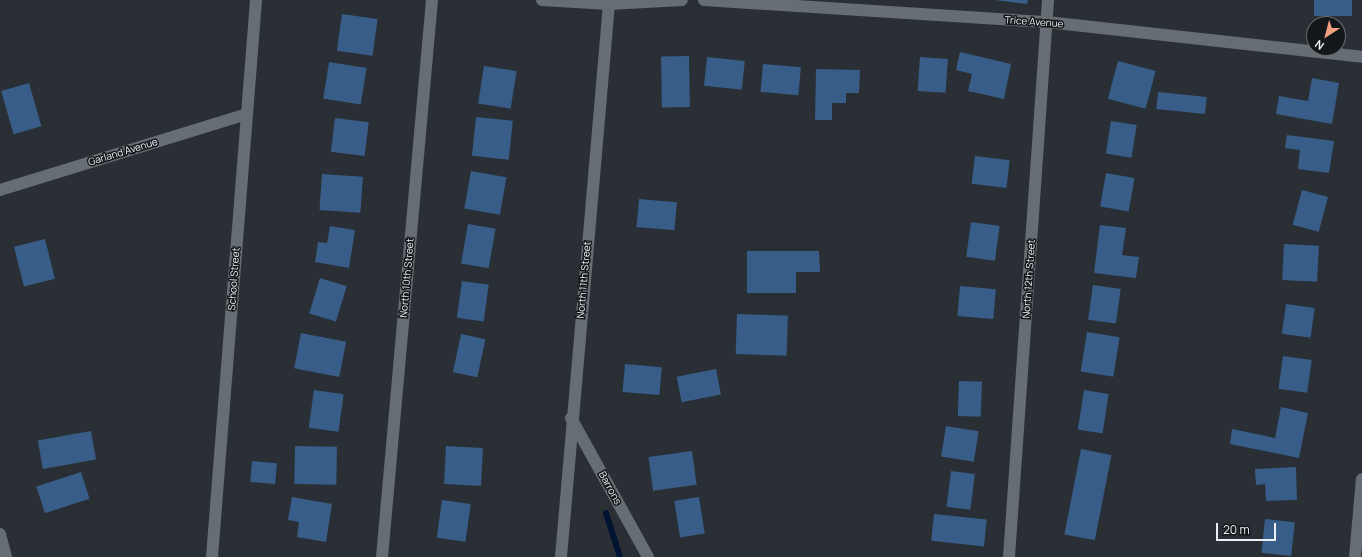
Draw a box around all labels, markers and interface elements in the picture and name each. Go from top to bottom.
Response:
street label: Trice Avenue [1004,14,1064,30]
north arrow [1306,16,1346,56]
text: N [1312,37,1327,54]
street label: Garland Avenue [87,136,159,168]
street label: North 10th Street [398,238,416,318]
street label: North 12th Street [1020,239,1038,319]
street label: North 11th Street [575,241,593,319]
street label: School Street [226,247,242,311]
street label: Barrons [596,469,624,507]
scale bar [1218,515,1278,541]
text: 20 m [1223,521,1250,538]

